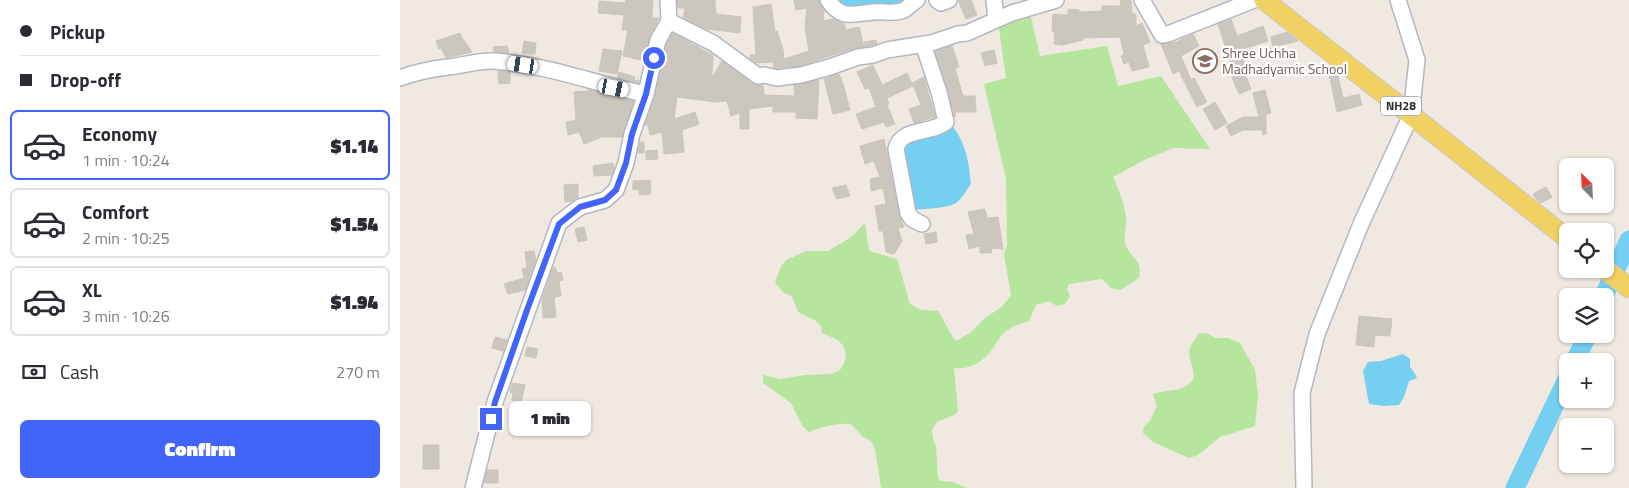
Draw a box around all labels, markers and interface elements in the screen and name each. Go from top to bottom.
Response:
text: Pickup [50,17,105,46]
place label: Shree Uchha Madhadyamic School [1222,42,1347,79]
route start [643,47,665,69]
school or university icon: Shree Uchha Madhadyamic School [1192,48,1218,74]
car [507,55,538,75]
text: Drop-off [50,65,121,94]
car [597,78,630,98]
road number: NH28 [1381,96,1421,115]
text: Economy [82,119,157,148]
icon: car [22,123,67,168]
text: $1.14 [331,131,378,160]
text: 1 min · 10:24 [82,148,170,172]
north arrow [1559,158,1614,212]
map controls [1559,158,1614,473]
text: Comfort [82,197,149,226]
icon: car [22,201,67,246]
text: $1.54 [331,209,378,238]
button: locate [1559,223,1614,278]
text: 2 min · 10:25 [82,226,170,250]
text: XL [82,275,102,304]
icon: car [22,279,67,324]
text: $1.94 [331,287,378,316]
button: layers [1559,288,1614,343]
text: 3 min · 10:26 [82,304,170,328]
button: + [1559,353,1614,408]
text: Cash [60,357,99,386]
icon: cash [20,358,48,386]
text: 270 m [336,360,380,384]
callout: 1 min [508,402,591,436]
text: 1 min [530,406,570,430]
route end [480,408,502,430]
button: − [1559,418,1614,473]
button: Confirm [20,420,380,478]

